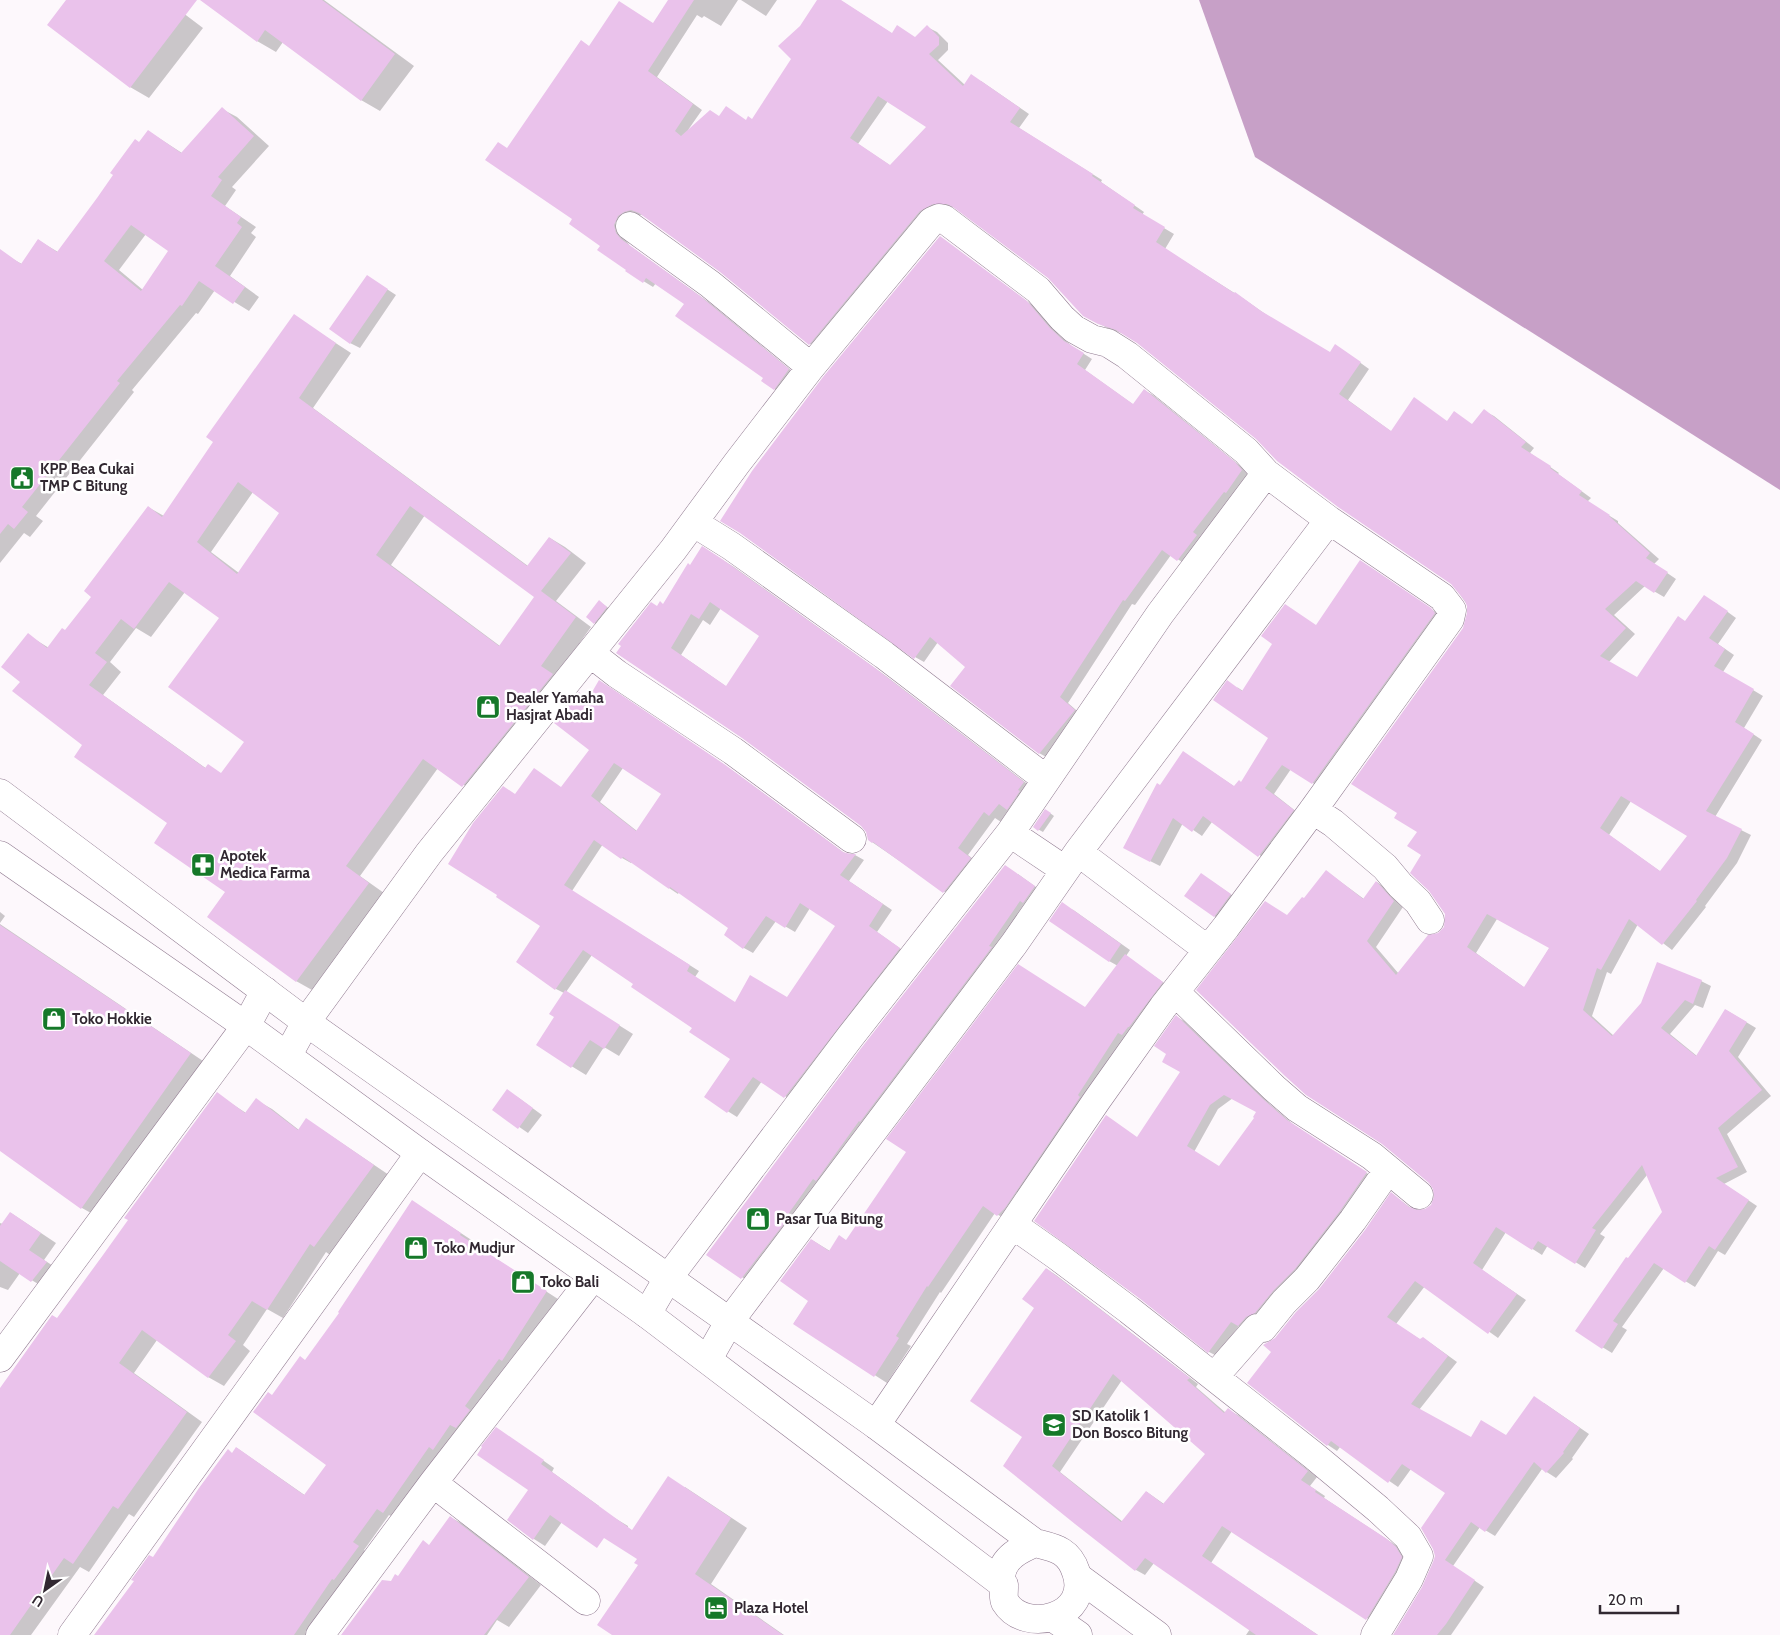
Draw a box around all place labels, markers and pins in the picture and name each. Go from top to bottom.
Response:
place label: KPP Bea Cukai TMP C Bitung [40,460,134,495]
public building icon: KPP Bea Cukai TMP C Bitung [9,465,35,491]
place label: Dealer Yamaha Hasjrat Abadi [506,689,604,724]
shop icon: Dealer Yamaha Hasjrat Abadi [475,694,501,720]
place label: Apotek Medica Farma [220,847,311,882]
pharmacy icon: Apotek Medica Farma [190,852,216,878]
shop icon: Toko Hokkie [41,1006,67,1032]
place label: Toko Hokkie [72,1010,152,1028]
shop icon: Pasar Tua Bitung [745,1206,771,1232]
place label: Pasar Tua Bitung [776,1210,883,1228]
shop icon: Toko Mudjur [403,1235,429,1261]
place label: Toko Mudjur [434,1239,515,1257]
shop icon: Toko Bali [510,1269,536,1295]
place label: Toko Bali [540,1273,599,1291]
place label: SD Katolik 1 Don Bosco Bitung [1072,1407,1189,1442]
school or university icon: SD Katolik 1 Don Bosco Bitung [1041,1412,1067,1438]
hotel icon: Plaza Hotel [703,1595,729,1621]
place label: Plaza Hotel [734,1599,808,1617]

